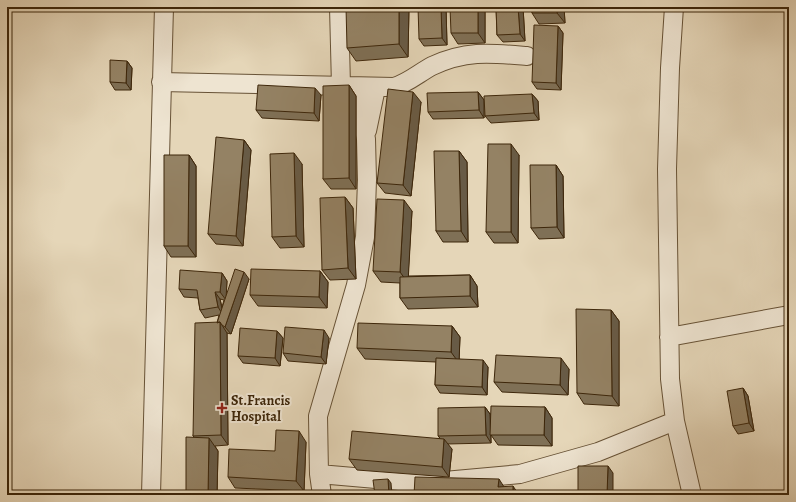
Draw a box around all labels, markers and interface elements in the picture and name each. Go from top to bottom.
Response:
place label: St.Francis Hospital [231,391,291,426]
marker: St.Francis Hospital [216,402,228,414]

